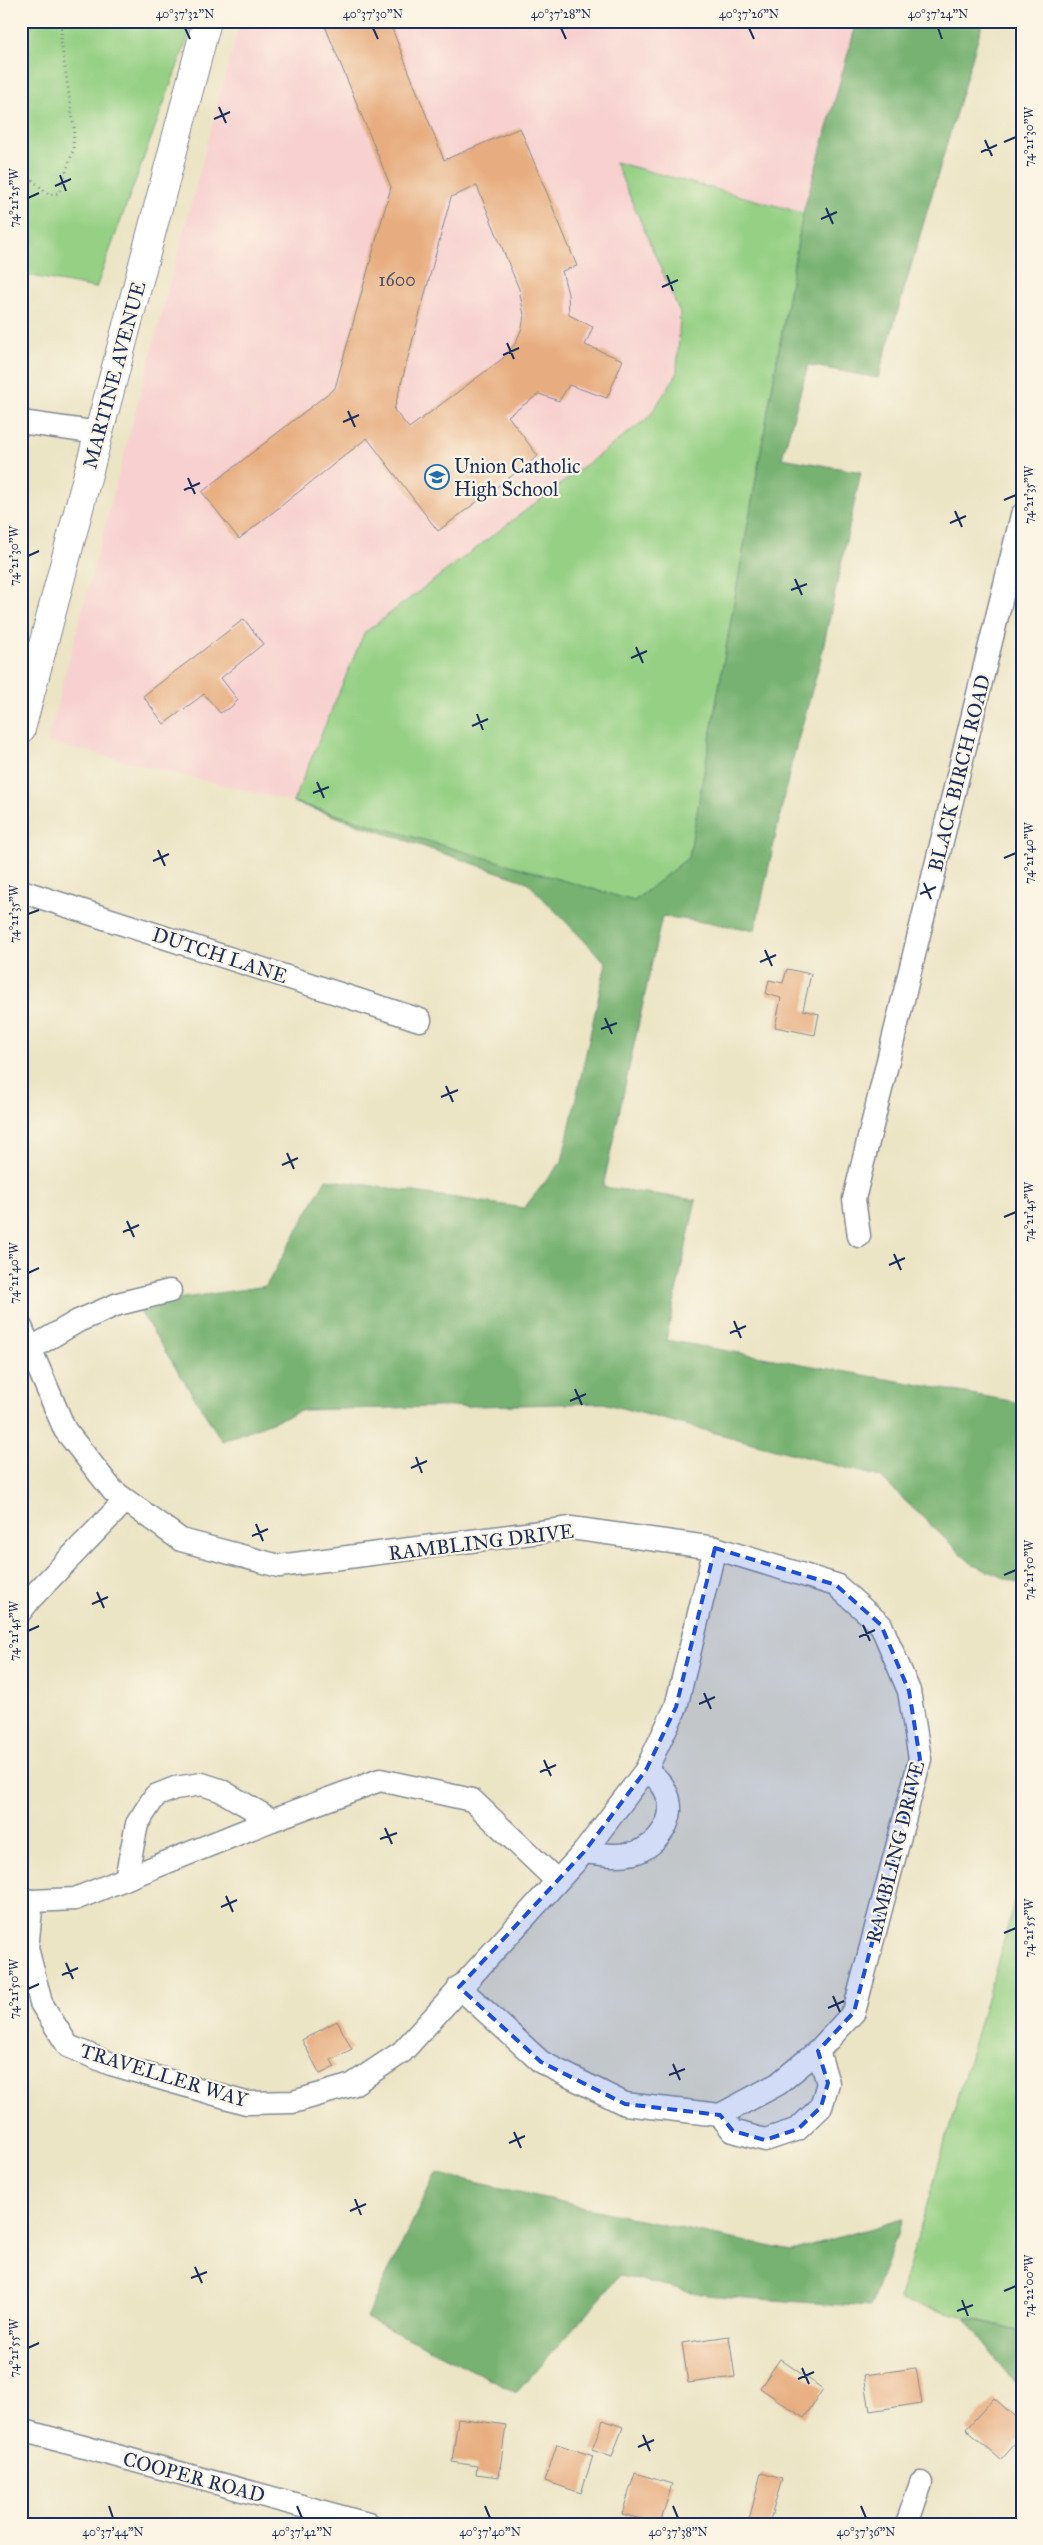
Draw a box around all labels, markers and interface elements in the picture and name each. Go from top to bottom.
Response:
text: 40°37'32"N [156,7,214,21]
text: 40°37'30"N [343,7,403,21]
text: 40°37'28"N [531,7,591,21]
text: 40°37'26"N [719,7,779,21]
text: 40°37'24"N [908,7,968,21]
text: 74°21'30"W [1022,107,1036,167]
text: 74°21'25"W [7,168,21,228]
house number: 1600 [378,269,416,291]
street label: MARTINE AVENUE [77,279,151,471]
place label: Union Catholic High School [454,454,581,502]
school or university icon: Union Catholic High School [424,464,450,490]
text: 74°21'35"W [1022,465,1036,524]
text: 74°21'30"W [7,526,21,586]
street label: BLACK BIRCH ROAD [923,672,995,874]
text: 74°21'40"W [1022,822,1036,884]
text: 74°21'35"W [7,884,21,943]
street label: DUTCH LANE [150,922,290,988]
text: 74°21'45"W [1022,1181,1036,1242]
text: 74°21'40"W [7,1242,21,1304]
street label: RAMBLING DRIVE [387,1519,575,1565]
text: 74°21'50"W [1022,1539,1036,1600]
text: 74°21'45"W [7,1600,21,1661]
street label: RAMBLING DRIVE [861,1759,929,1945]
text: 74°21'55"W [1022,1898,1036,1957]
text: 74°21'50"W [7,1958,21,2019]
street label: TRAVELLER WAY [77,2038,252,2112]
text: 74°22'00"W [1022,2254,1036,2317]
text: 74°21'55"W [7,2318,21,2377]
street label: COOPER ROAD [120,2447,268,2507]
text: 40°37'44"N [82,2525,144,2539]
text: 40°37'42"N [272,2525,332,2539]
text: 40°37'40"N [459,2525,521,2539]
text: 40°37'38"N [648,2525,708,2539]
text: 40°37'36"N [837,2525,895,2539]

